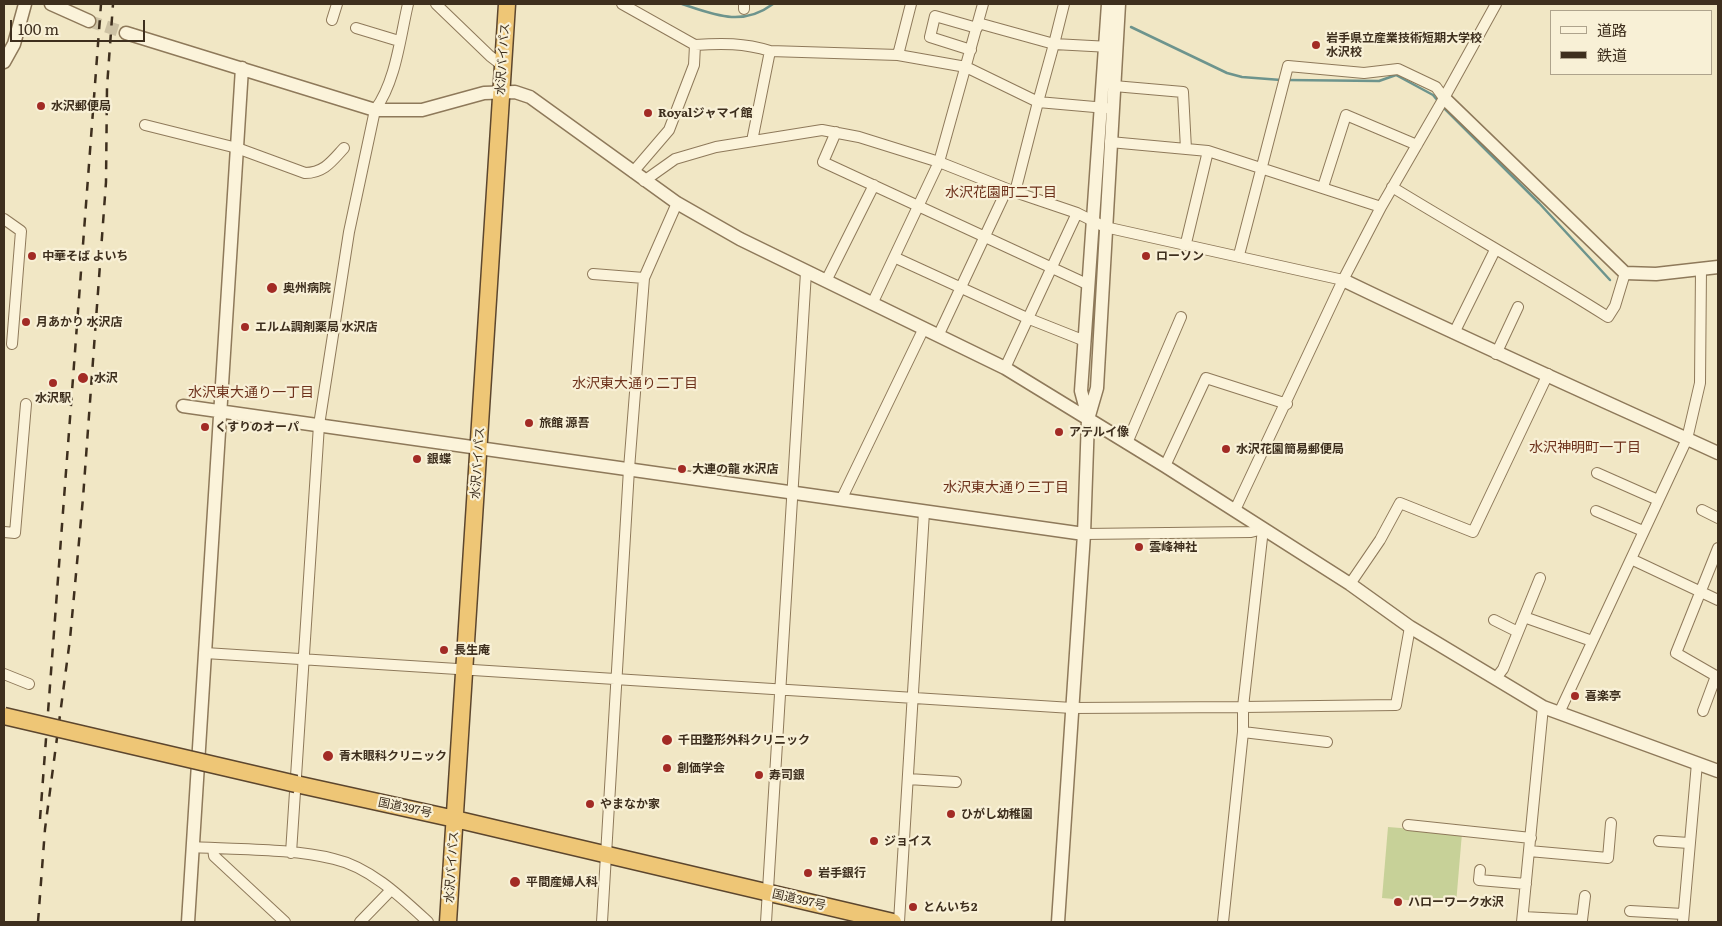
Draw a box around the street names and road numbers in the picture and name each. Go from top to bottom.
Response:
street label: 水沢バイパス [493,23,513,95]
street label: 水沢バイパス [468,427,488,499]
street label: 国道397号 [377,795,433,821]
street label: 水沢バイパス [442,831,462,903]
street label: 国道397号 [771,887,827,913]

